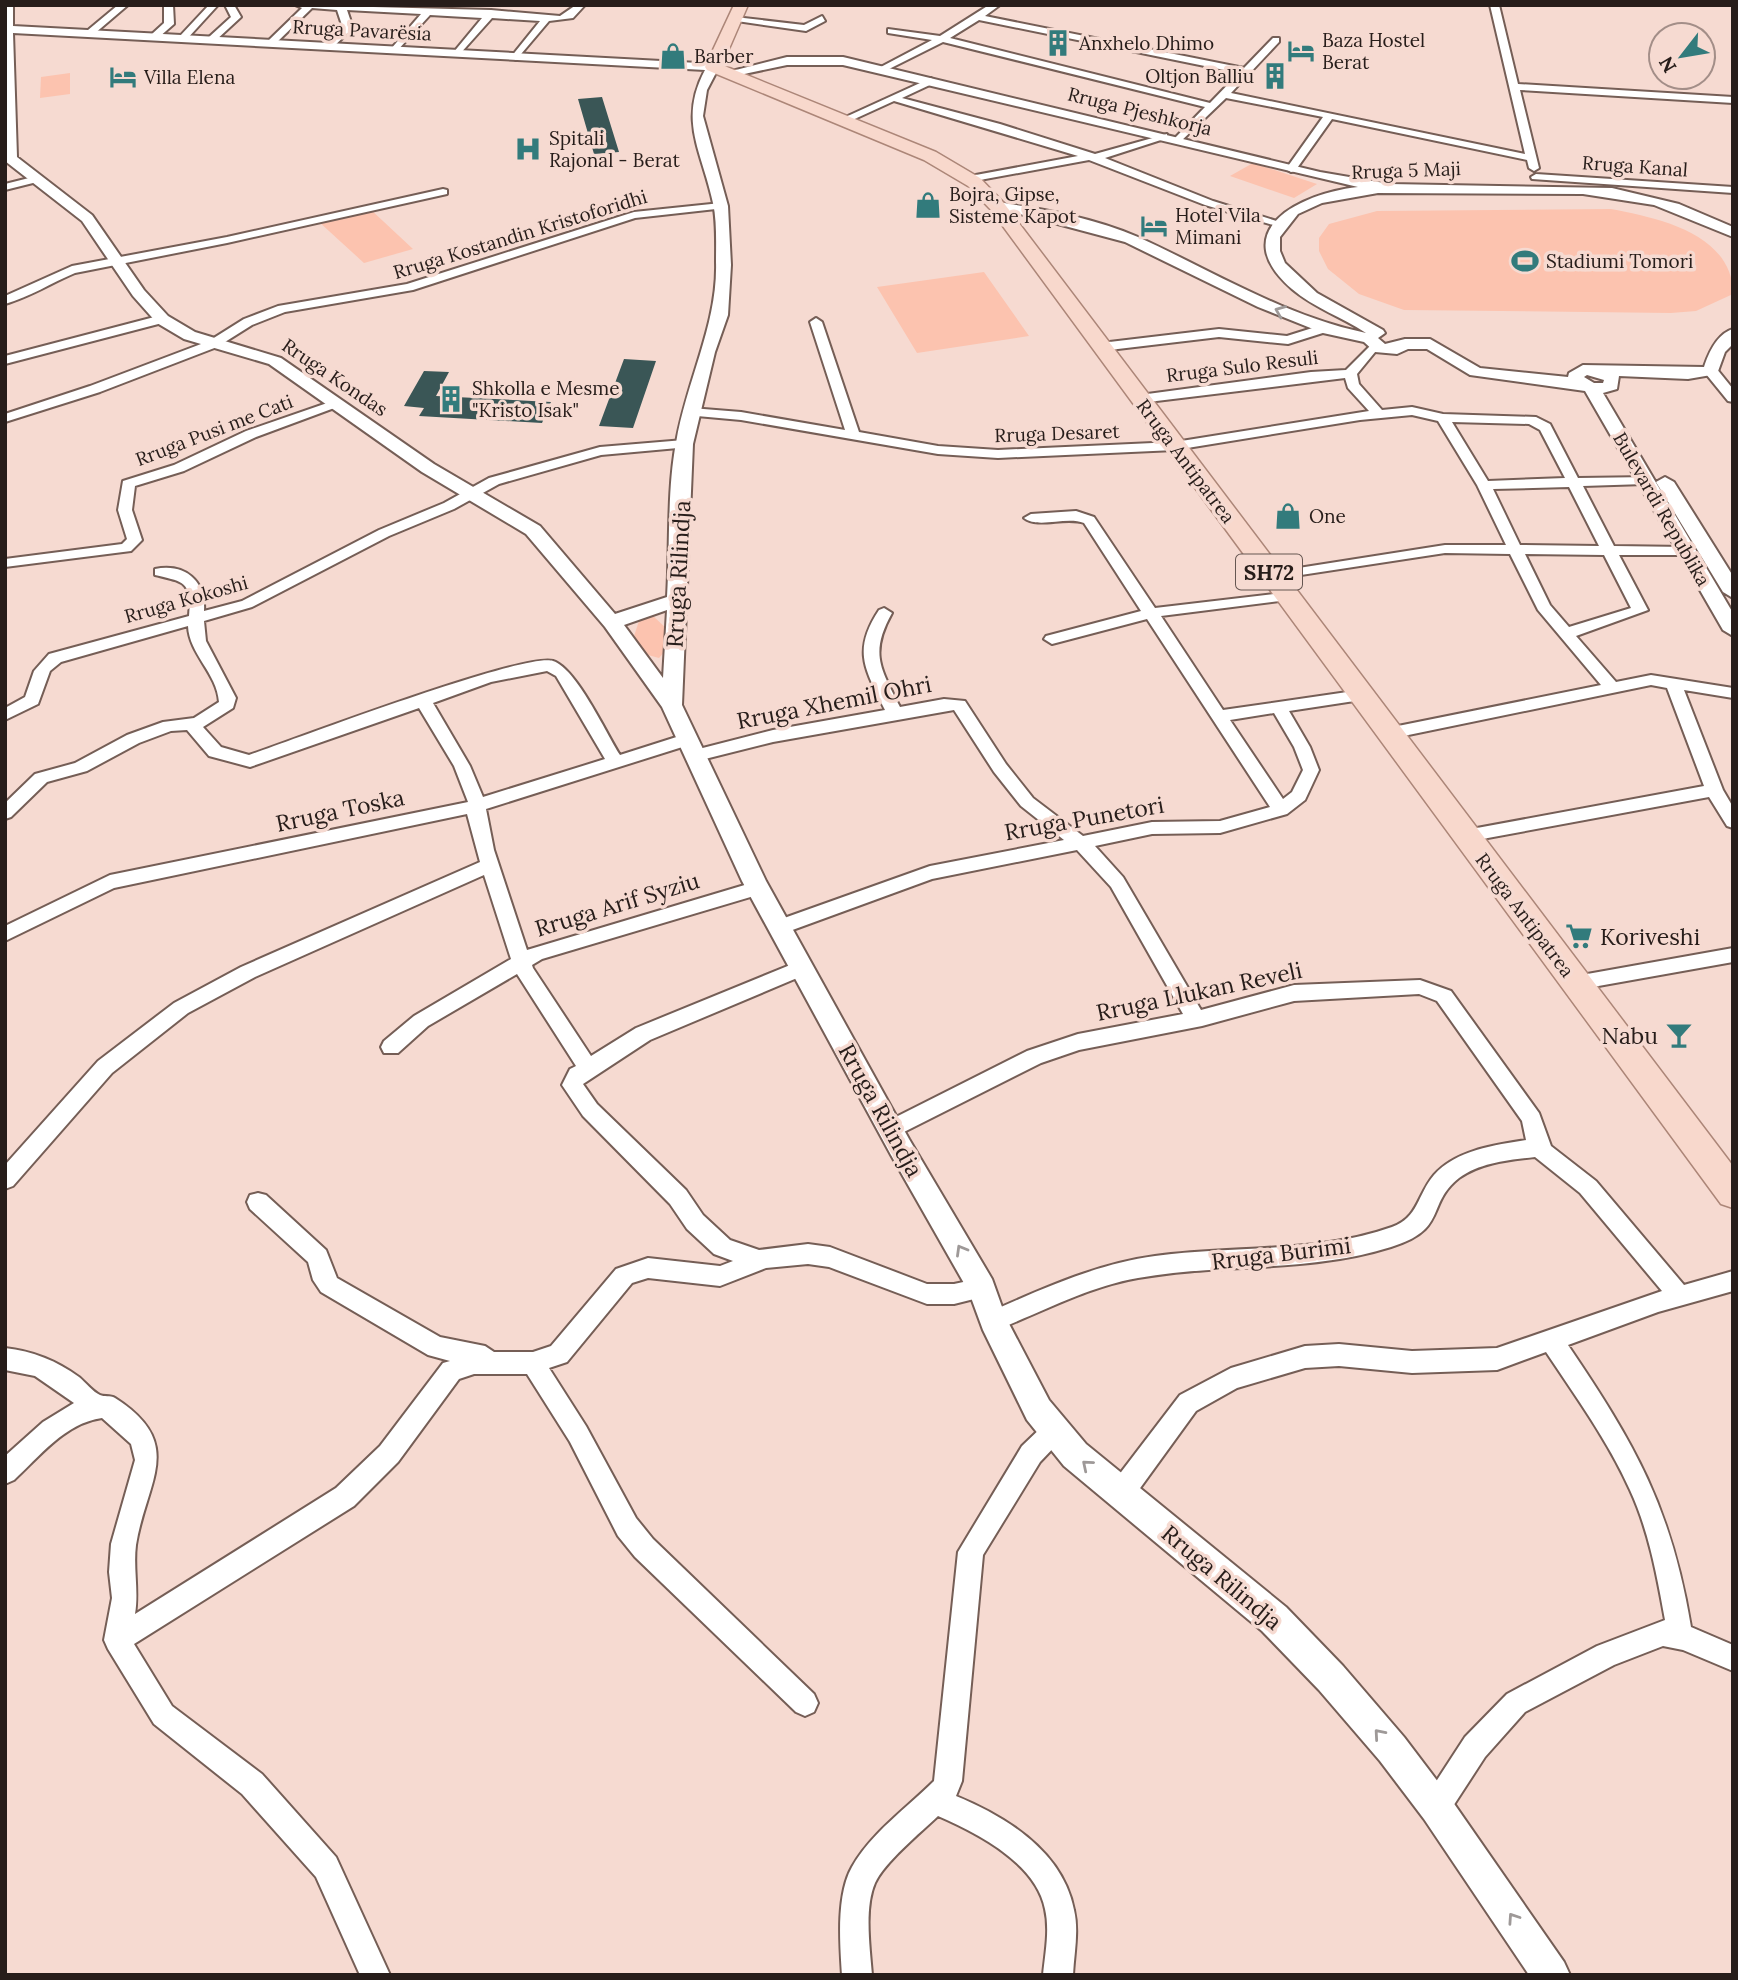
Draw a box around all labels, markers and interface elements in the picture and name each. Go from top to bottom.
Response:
street label: Rruga Pavarësia [292,14,432,46]
north arrow [1647,21,1717,91]
building icon: Anxhelo Dhimo [1043,28,1073,58]
place label: Baza Hostel Berat [1322,28,1425,74]
place label: Anxhelo Dhimo [1078,31,1214,55]
hotel icon: Baza Hostel Berat [1286,36,1316,66]
shop icon: Barber [658,41,688,71]
place label: Barber [694,44,754,68]
text: N [1653,52,1681,77]
building icon: Oltjon Balliu [1260,61,1290,91]
hotel icon: Villa Elena [108,62,138,92]
place label: Oltjon Balliu [1145,64,1254,88]
place label: Villa Elena [143,65,235,89]
street label: Rruga Pjeshkorja [1065,81,1215,141]
place label: Spitali Rajonal - Berat [549,126,680,172]
hospital icon: Spitali Rajonal - Berat [513,134,543,164]
street label: Rruga Kanal [1581,150,1689,182]
street label: Rruga 5 Maji [1351,156,1461,184]
place label: Bojra, Gipse, Sisteme Kapot [949,182,1077,228]
street label: Rruga Kostandin Kristoforidhi [390,184,650,284]
shop icon: Bojra, Gipse, Sisteme Kapot [913,190,943,220]
place label: Hotel Vila Mimani [1175,203,1261,249]
hotel icon: Hotel Vila Mimani [1139,211,1169,241]
sports icon: Stadiumi Tomori [1510,246,1540,276]
place label: Stadiumi Tomori [1546,249,1693,273]
one-way arrow [1275,305,1288,319]
street label: Rruga Kondas [278,333,392,421]
street label: Rruga Sulo Resuli [1165,345,1319,387]
place label: Shkolla e Mesme "Kristo Isak" [472,376,619,422]
building icon: Shkolla e Mesme "Kristo Isak" [436,384,466,414]
street label: Rruga Pusi me Cati [132,389,296,471]
street label: Rruga Antipatrea [1131,394,1241,528]
street label: Rruga Desaret [994,419,1121,447]
street label: Bulevardi Republika [1608,428,1716,590]
street label: Rruga Rilindja [660,499,696,649]
shop icon: One [1273,501,1303,531]
place label: One [1309,504,1346,528]
road number: SH72 [1236,554,1302,590]
street label: Rruga Kokoshi [121,570,251,628]
street label: Rruga Xhemil Ohri [734,669,934,735]
street label: Rruga Toska [273,782,407,838]
street label: Rruga Punetori [1002,790,1166,846]
street label: Rruga Antipatrea [1470,848,1580,982]
street label: Rruga Arif Syziu [531,865,703,943]
supermarket icon: Koriveshi [1564,921,1594,951]
place label: Koriveshi [1600,922,1700,951]
street label: Rruga Llukan Reveli [1093,955,1305,1027]
bar icon: Nabu [1664,1020,1694,1050]
place label: Nabu [1602,1021,1658,1050]
street label: Rruga Rilindja [832,1038,930,1182]
street label: Rruga Burimi [1210,1230,1352,1276]
one-way arrow [956,1244,969,1257]
one-way arrow [1082,1461,1095,1473]
street label: Rruga Rilindja [1156,1518,1288,1636]
one-way arrow [1375,1730,1387,1743]
one-way arrow [1508,1913,1521,1926]

